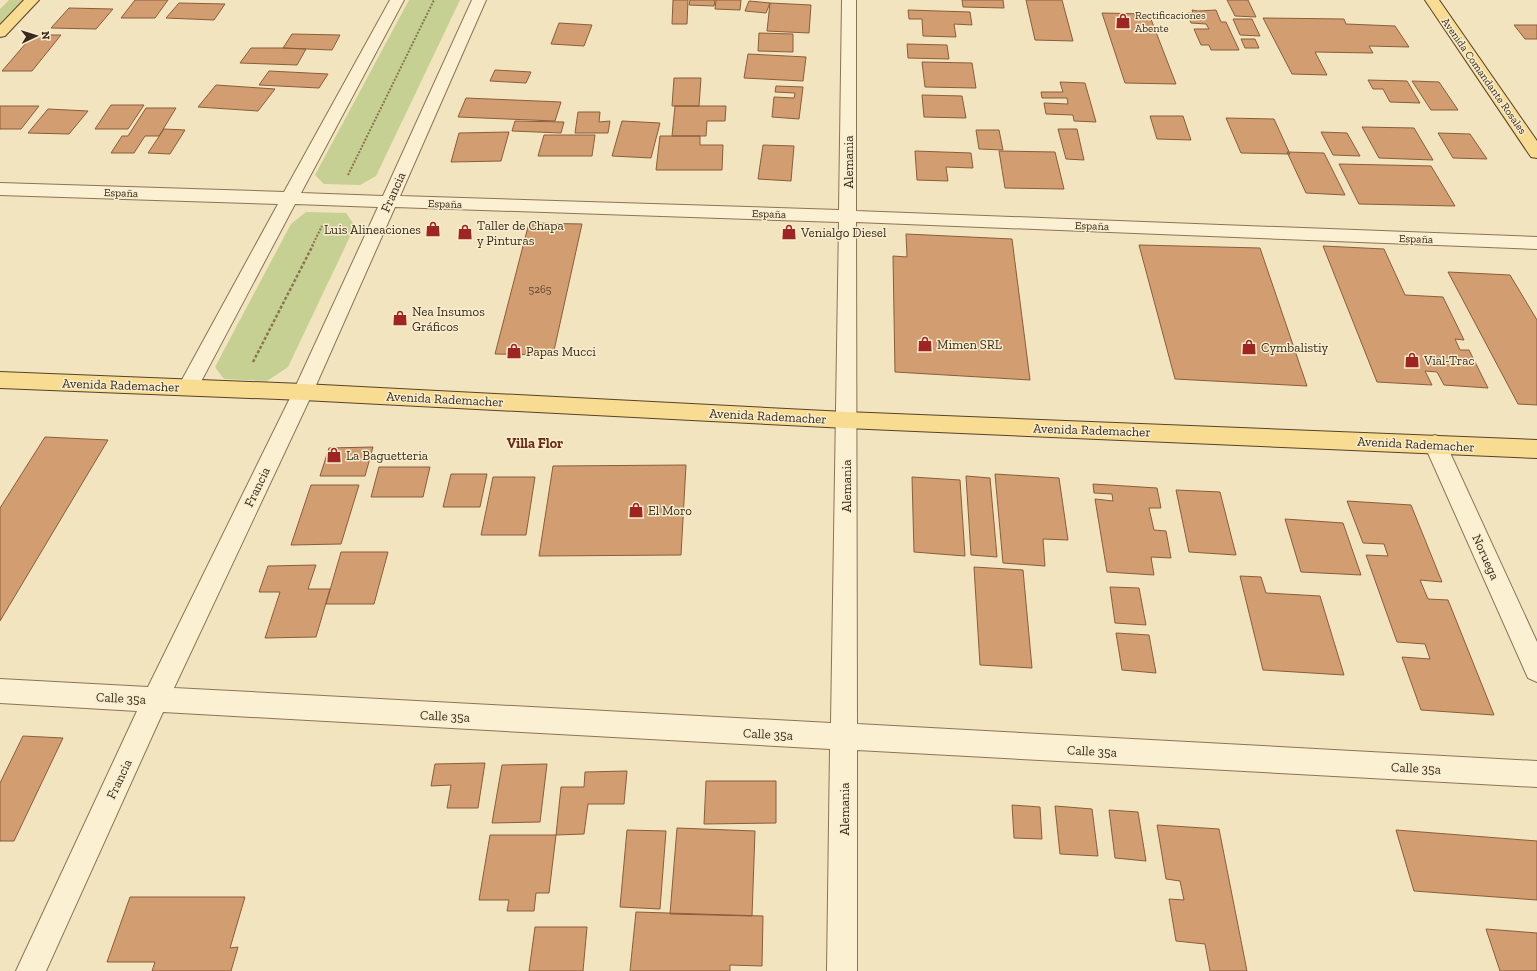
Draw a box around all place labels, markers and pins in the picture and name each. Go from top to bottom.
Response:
place label: Rectificaciones Abente [1135,9,1206,35]
shop icon: Rectificaciones Abente [1114,12,1132,30]
place label: Taller de Chapa y Pinturas [477,218,564,248]
shop icon: Luis Alineaciones [424,220,442,238]
place label: Luis Alineaciones [324,222,421,237]
shop icon: Taller de Chapa y Pinturas [456,223,474,241]
shop icon: Venialgo Diesel [780,223,798,241]
place label: Venialgo Diesel [800,225,887,240]
place label: Nea Insumos Gráficos [412,304,485,334]
shop icon: Nea Insumos Gráficos [391,309,409,327]
shop icon: Mimen SRL [916,335,934,353]
place label: Mimen SRL [937,337,1002,352]
shop icon: Cymbalistiy [1240,338,1258,356]
place label: Cymbalistiy [1261,340,1329,355]
shop icon: Papas Mucci [505,342,523,360]
place label: Papas Mucci [526,344,596,359]
shop icon: Vial-Trac [1403,351,1421,369]
place label: Vial-Trac [1423,353,1475,368]
shop icon: La Baguetteria [325,446,343,464]
place label: La Baguetteria [346,448,429,463]
shop icon: El Moro [627,501,645,519]
place label: El Moro [648,503,692,518]

